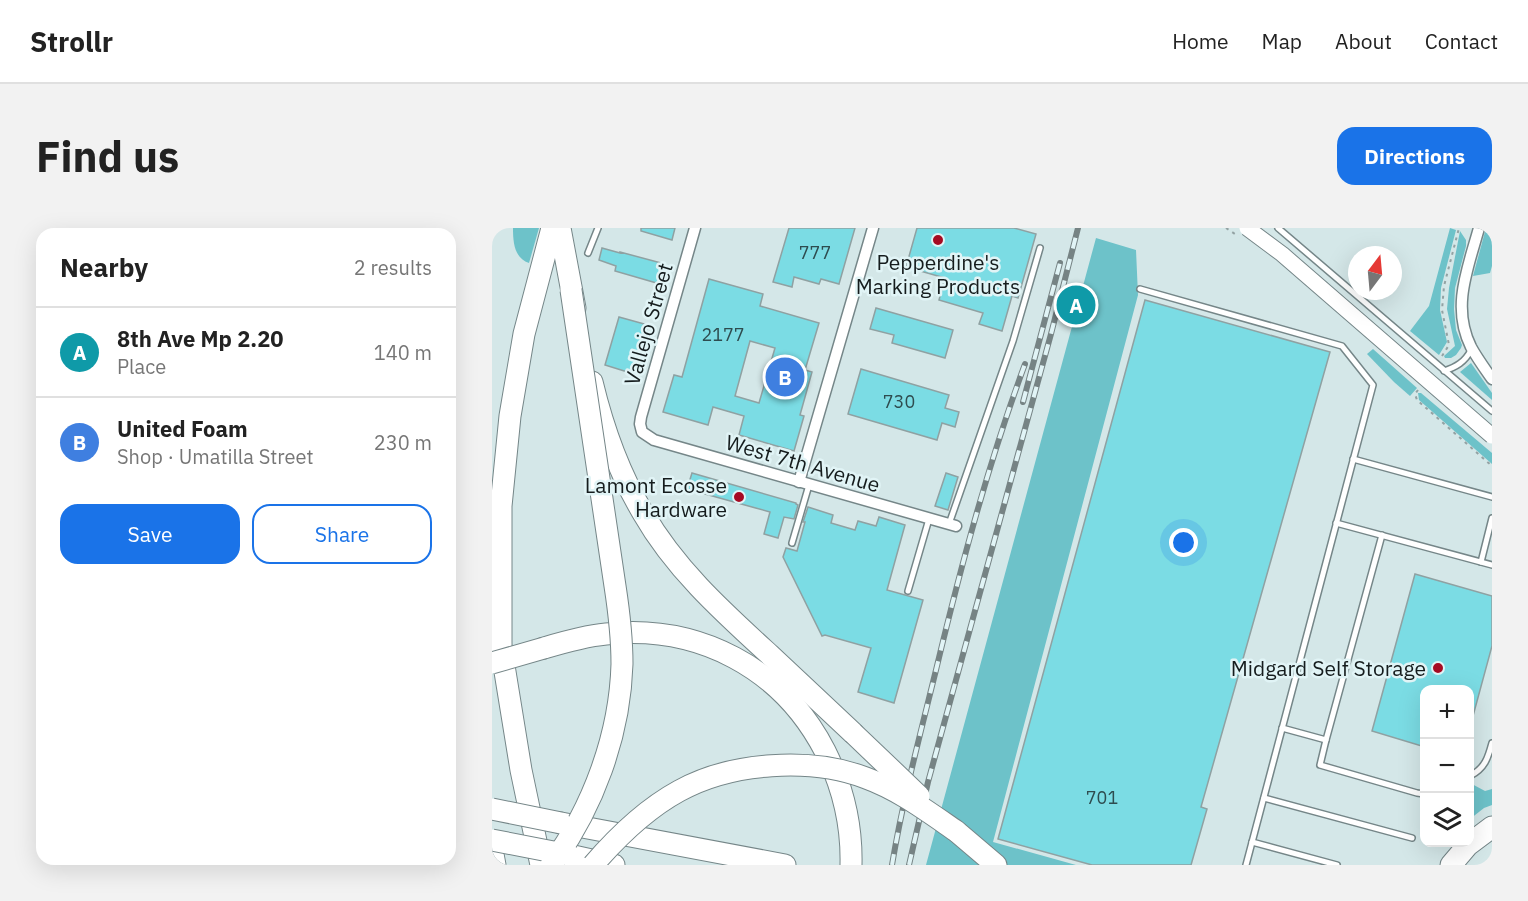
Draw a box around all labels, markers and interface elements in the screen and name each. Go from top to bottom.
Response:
text: Strollr [30,23,113,60]
text: Home [1172,27,1229,55]
text: Map [1262,27,1302,55]
text: About [1335,27,1392,55]
text: Contact [1425,27,1498,55]
button: Directions [1337,127,1492,185]
text: Find us [36,129,179,184]
marker: Pepperdine's Marking Products [931,233,945,247]
house number: 777 [799,241,831,264]
north arrow [1348,246,1402,300]
place label: Pepperdine's Marking Products [856,248,1020,300]
text: Nearby [60,250,148,284]
text: 2 results [354,254,432,281]
street label: Vallejo Street [617,260,679,388]
pin: A [1056,282,1096,328]
house number: 2177 [701,323,745,346]
text: 8th Ave Mp 2.20 [117,324,284,353]
text: A [73,339,86,366]
text: 140 m [374,339,432,366]
text: Place [117,353,166,380]
pin: B [766,354,804,400]
house number: 730 [883,390,915,413]
text: United Foam [117,414,248,443]
street label: West 7th Avenue [723,428,883,498]
text: B [73,429,86,456]
text: 230 m [374,429,432,456]
text: Shop · Umatilla Street [117,443,314,470]
place label: Lamont Ecosse Hardware [585,471,727,523]
marker: Lamont Ecosse Hardware [732,490,746,504]
button: Save [60,504,240,564]
button: Share [252,504,432,564]
your location [1169,528,1198,557]
place label: Midgard Self Storage [1231,654,1426,682]
marker: Midgard Self Storage [1431,661,1445,675]
map controls [1420,685,1474,847]
button: + [1420,685,1474,739]
button: − [1420,739,1474,793]
house number: 701 [1086,786,1118,809]
button: layers [1420,793,1474,847]

